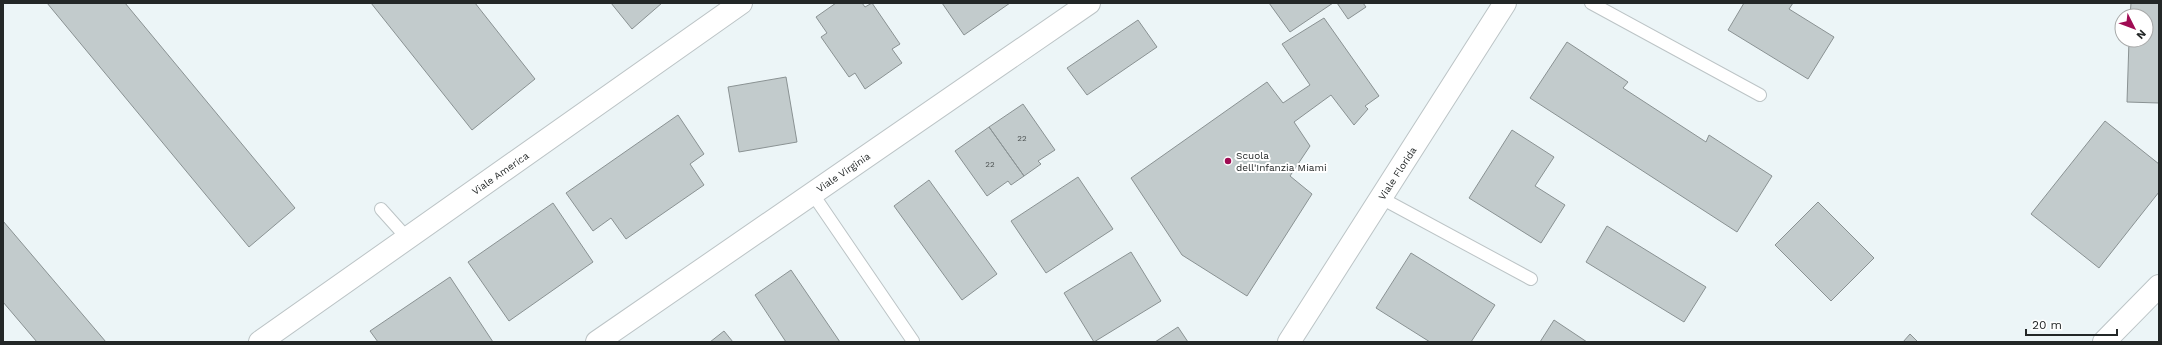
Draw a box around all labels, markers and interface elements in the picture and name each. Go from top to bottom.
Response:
north arrow [2114,8,2154,48]
text: N [2134,27,2149,42]
house number: 22 [1017,134,1027,143]
street label: Viale Florida [1376,144,1419,202]
street label: Viale America [470,150,531,197]
street label: Viale Virginia [814,150,872,194]
place label: Scuola dell'Infanzia Miami [1236,150,1327,173]
marker: Scuola dell'Infanzia Miami [1223,156,1233,166]
house number: 22 [985,160,995,169]
scale bar [2026,311,2117,337]
text: 20 m [2032,318,2062,332]

